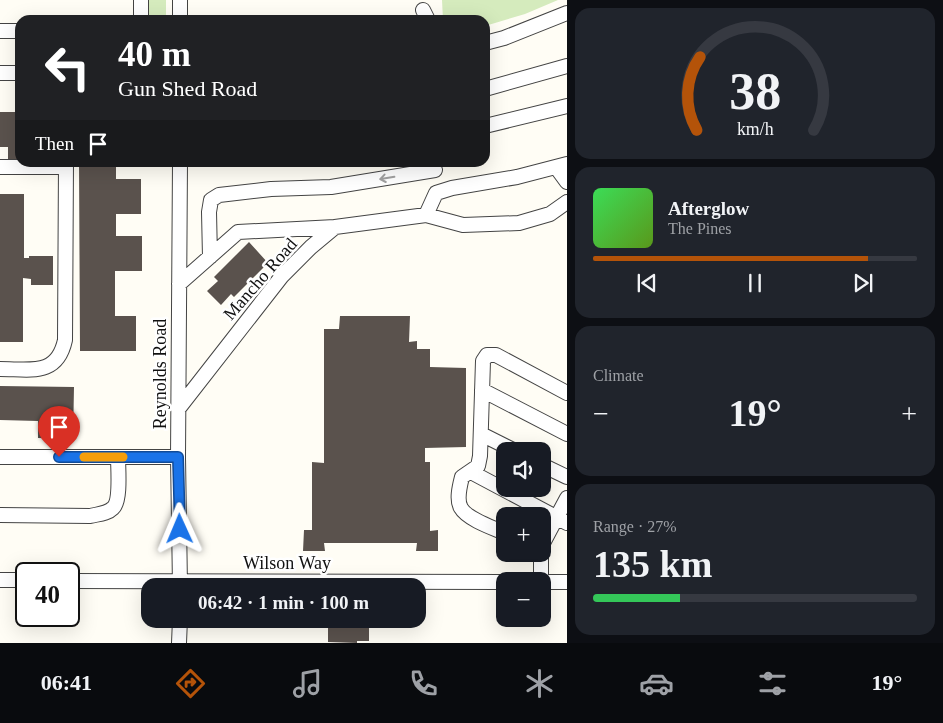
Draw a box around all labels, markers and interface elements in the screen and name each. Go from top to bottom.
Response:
icon: left [35,35,100,100]
text: 40 m [118,35,191,74]
text: 38 [729,63,781,120]
text: Gun Shed Road [118,76,257,101]
text: km/h [737,119,773,139]
icon: arrive [84,130,112,158]
text: Then [35,133,74,154]
one-way arrow [379,173,395,183]
text: Afterglow [668,198,749,219]
text: The Pines [668,220,732,237]
street label: Mancho Road [219,234,301,324]
icon: previous [633,269,661,297]
icon: pause [741,269,769,297]
icon: next [849,269,877,297]
street label: Reynolds Road [150,319,170,429]
text: Climate [593,367,644,384]
text: 19° [728,392,782,434]
text: − [593,398,609,429]
text: + [901,398,917,429]
pin [38,406,80,457]
icon: arrive [45,413,73,441]
map controls [496,442,551,627]
button: sound [496,442,551,497]
position arrow [153,502,205,554]
button: + [496,507,551,562]
text: Range · 27% [593,518,677,535]
text: 135 km [593,543,712,585]
street label: Wilson Way [243,553,331,573]
speed limit sign: 40 [15,562,80,627]
button: − [496,572,551,627]
text: 06:42 · 1 min · 100 m [198,592,369,613]
icon: directions [173,666,208,701]
icon: music [290,666,325,701]
icon: phone [406,666,441,701]
icon: climate [522,666,557,701]
icon: car [639,666,674,701]
icon: filters [755,666,790,701]
text: 06:41 [41,670,92,695]
text: 19° [871,670,902,695]

